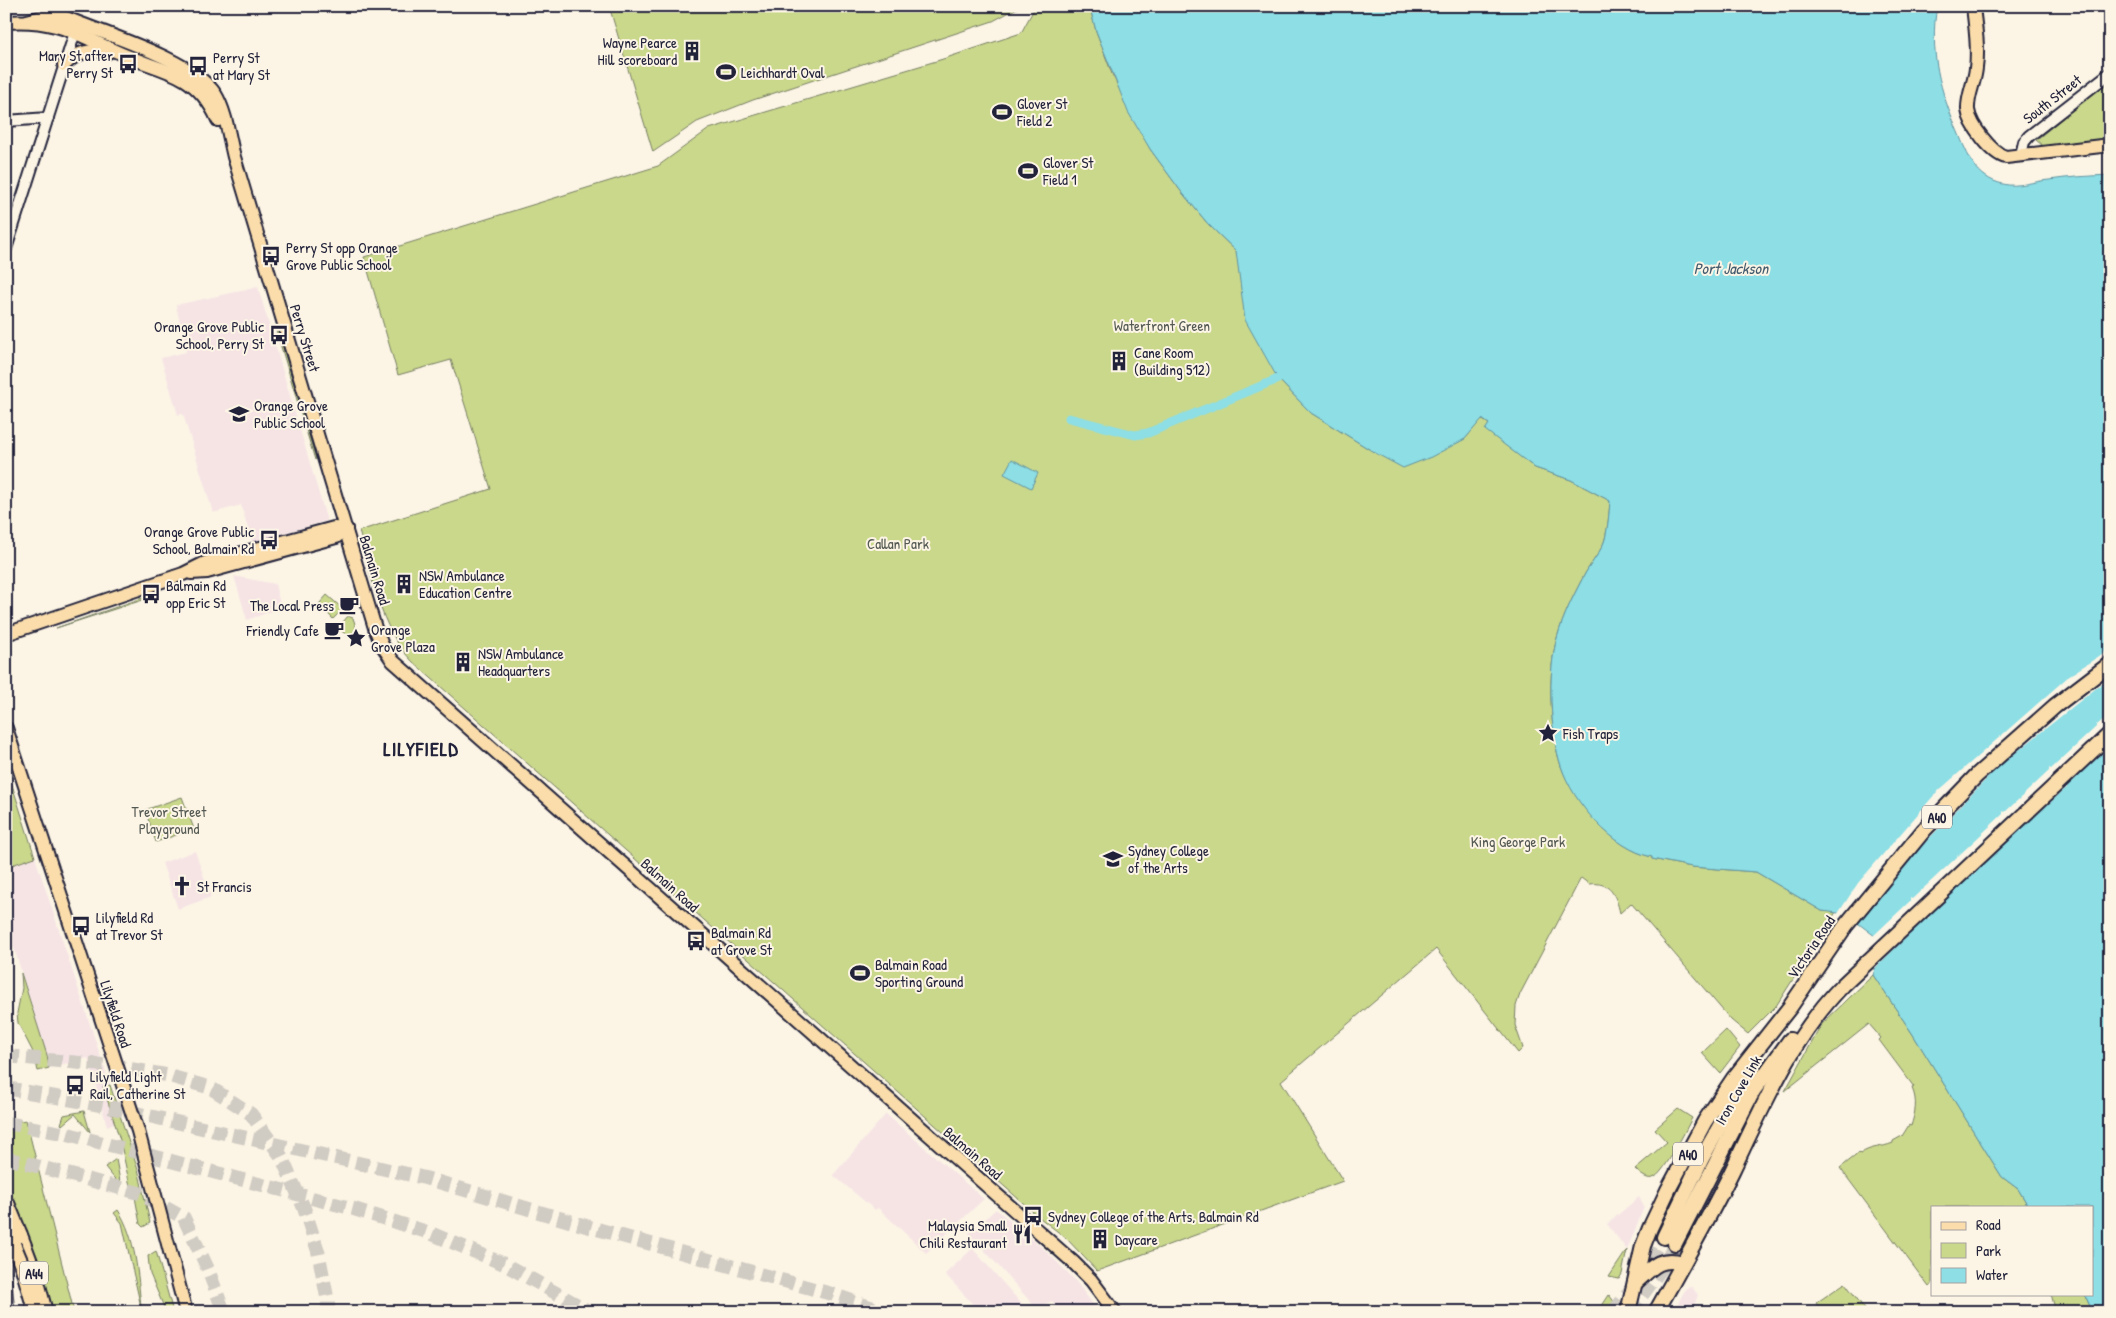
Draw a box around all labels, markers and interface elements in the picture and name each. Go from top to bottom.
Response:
place label: Wayne Pearce Hill scoreboard [598,32,677,70]
building icon: Wayne Pearce Hill scoreboard [681,40,703,62]
place label: Mary St after Perry St [39,45,114,83]
place label: Perry St at Mary St [213,47,271,85]
bus stop icon: Mary St after Perry St [117,53,139,75]
bus stop icon: Perry St at Mary St [187,55,209,77]
sports icon: Leichhardt Oval [715,61,737,83]
place label: Leichhardt Oval [741,62,825,83]
street label: South Street [2018,69,2086,128]
place label: Glover St Field 2 [1016,93,1068,131]
sports icon: Glover St Field 2 [991,101,1013,123]
place label: Glover St Field 1 [1042,152,1094,190]
sports icon: Glover St Field 1 [1017,160,1039,182]
place label: Perry St opp Orange Grove Public School [286,237,398,275]
bus stop icon: Perry St opp Orange Grove Public School [260,245,282,267]
water label: Port Jackson [1694,257,1770,279]
street label: Perry Street [285,302,325,375]
park label: Waterfront Green [1114,315,1210,336]
place label: Orange Grove Public School, Perry St [154,316,265,354]
bus stop icon: Orange Grove Public School, Perry St [268,324,290,346]
place label: Cane Room (Building 512) [1134,342,1210,380]
building icon: Cane Room (Building 512) [1108,350,1130,372]
place label: Orange Grove Public School [254,395,328,433]
school or university icon: Orange Grove Public School [228,403,250,425]
place label: Orange Grove Public School, Balmain Rd [144,521,254,559]
bus stop icon: Orange Grove Public School, Balmain Rd [258,529,280,551]
street label: Balmain Road [354,533,396,608]
park label: Callan Park [867,533,929,554]
place label: NSW Ambulance Education Centre [419,565,512,603]
building icon: NSW Ambulance Education Centre [393,573,415,595]
place label: Balmain Rd opp Eric St [166,575,226,613]
bus stop icon: Balmain Rd opp Eric St [140,583,162,605]
cafe icon: The Local Press [338,594,360,616]
place label: The Local Press [250,595,334,616]
cafe icon: Friendly Cafe [323,619,345,641]
place label: Orange Grove Plaza [371,619,435,657]
place label: Friendly Cafe [245,620,319,641]
place icon: Orange Grove Plaza [345,627,367,649]
place label: NSW Ambulance Headquarters [478,643,564,681]
building icon: NSW Ambulance Headquarters [452,651,474,673]
place icon: Fish Traps [1537,722,1559,744]
place label: Fish Traps [1562,723,1619,744]
district label: LILYFIELD [383,735,459,762]
park label: Trevor Street Playground [132,801,207,839]
road number: A40 [1922,806,1952,829]
park label: King George Park [1471,831,1565,852]
place label: Sydney College of the Arts [1128,840,1209,878]
school or university icon: Sydney College of the Arts [1102,848,1124,870]
street label: Balmain Road [636,853,704,917]
church icon: St Francis [171,875,193,897]
place label: St Francis [197,876,252,897]
place label: Lilyfield Rd at Trevor St [96,907,163,945]
street label: Victoria Road [1782,911,1840,983]
bus stop icon: Lilyfield Rd at Trevor St [70,915,92,937]
place label: Balmain Rd at Grove St [711,922,773,960]
bus stop icon: Balmain Rd at Grove St [685,930,707,952]
place label: Balmain Road Sporting Ground [875,954,963,992]
sports icon: Balmain Road Sporting Ground [849,962,871,984]
street label: Lilyfield Road [95,978,137,1050]
street label: Iron Cove Link [1710,1051,1766,1129]
place label: Lilyfield Light Rail, Catherine St [90,1066,186,1104]
bus stop icon: Lilyfield Light Rail, Catherine St [64,1074,86,1096]
street label: Balmain Road [939,1122,1007,1185]
road number: A40 [1673,1142,1703,1166]
bus stop icon: Sydney College of the Arts, Balmain Rd [1022,1205,1044,1227]
place label: Sydney College of the Arts, Balmain Rd [1048,1206,1259,1227]
legend [1931,1206,2094,1296]
text: Road [1976,1214,2001,1235]
place label: Malaysia Small Chili Restaurant [919,1215,1008,1253]
restaurant icon: Malaysia Small Chili Restaurant [1011,1223,1033,1245]
building icon: Daycare [1089,1228,1111,1250]
place label: Daycare [1115,1229,1158,1250]
text: Park [1976,1240,2001,1261]
road number: A44 [20,1262,48,1284]
text: Water [1976,1264,2008,1285]

